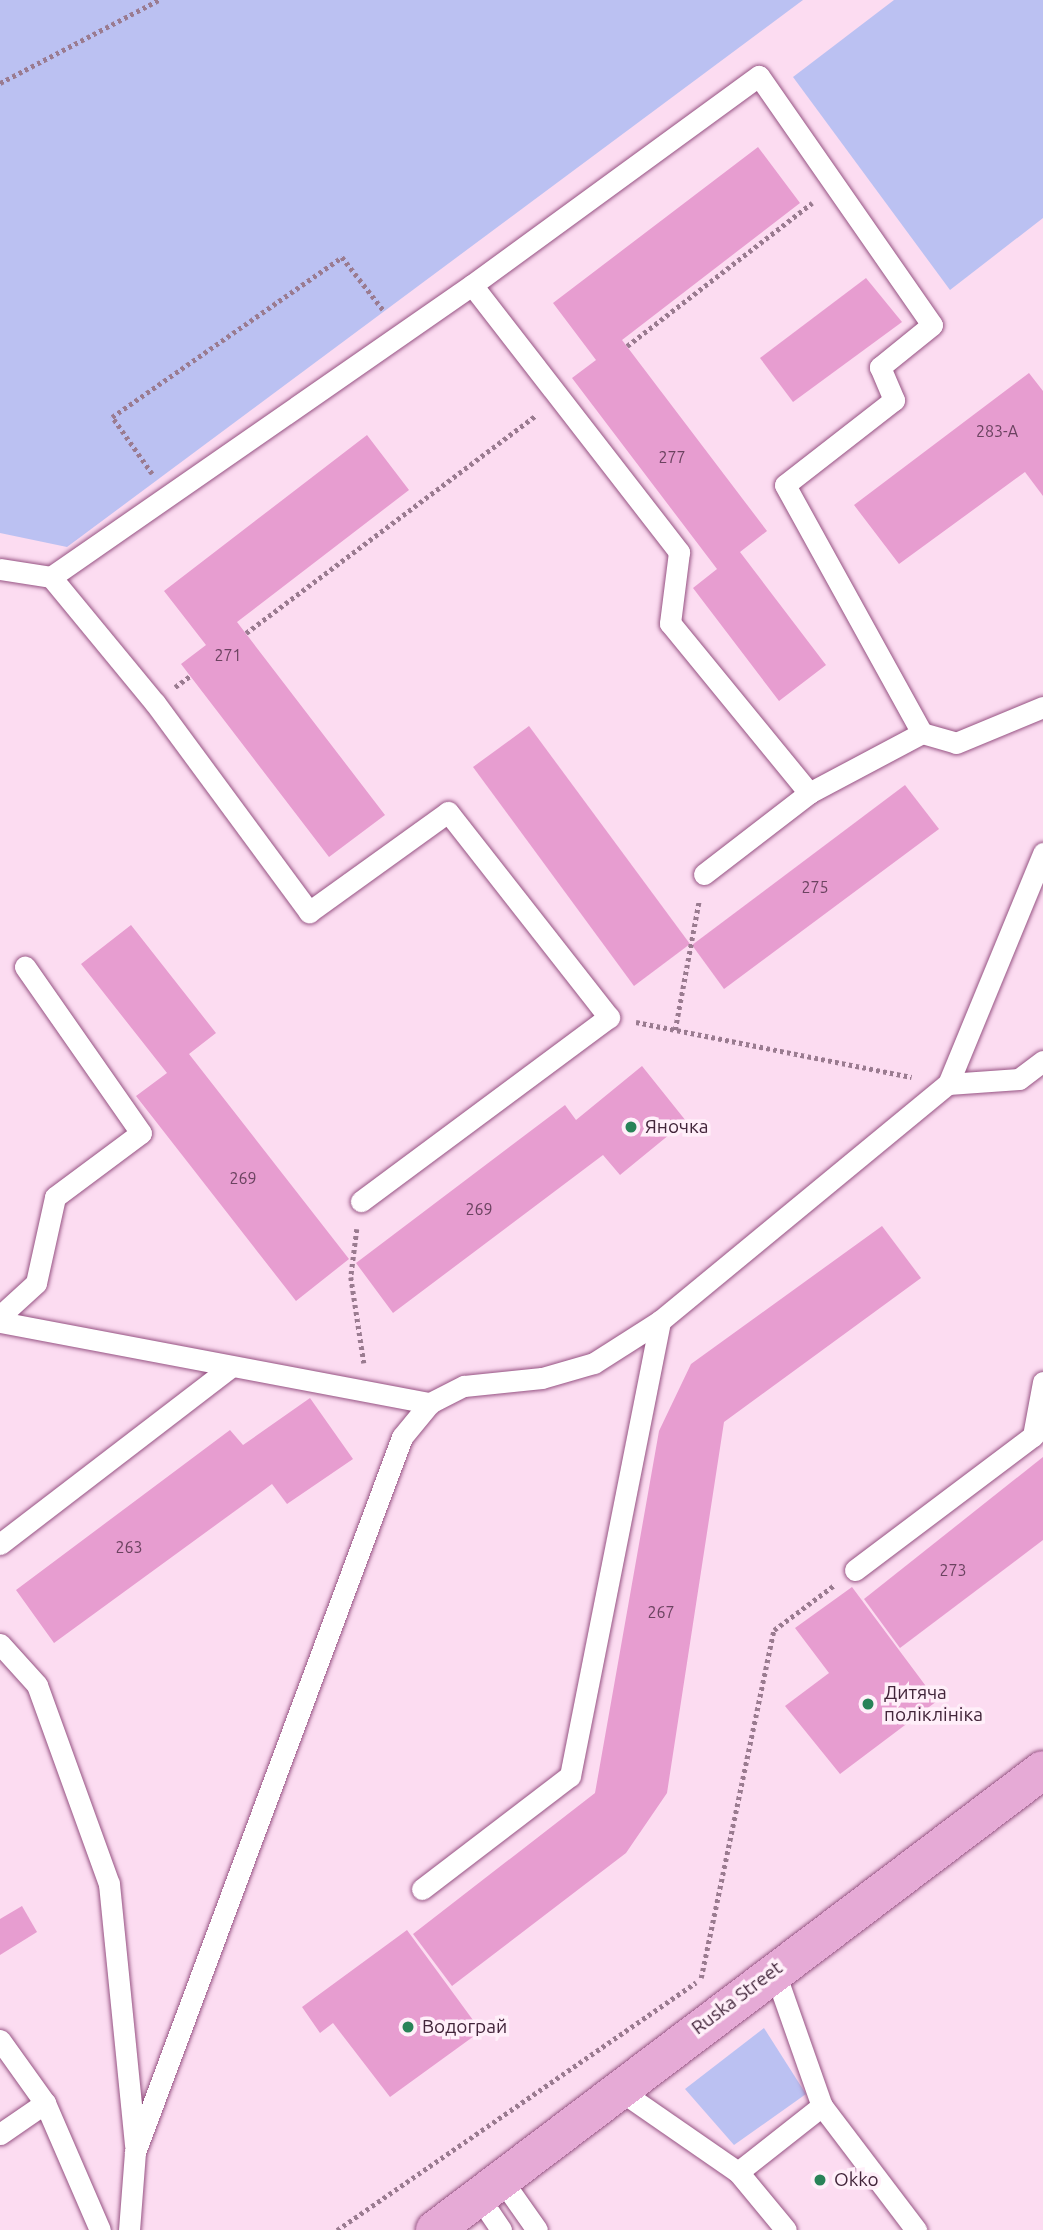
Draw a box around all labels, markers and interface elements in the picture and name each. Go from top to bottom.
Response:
house number: 283-А [976,421,1018,441]
house number: 277 [658,447,686,467]
house number: 271 [214,645,242,665]
house number: 275 [801,877,829,897]
place label: Яночка [645,1116,709,1138]
marker: Яночка [623,1119,639,1135]
house number: 269 [229,1168,257,1188]
house number: 269 [465,1199,493,1219]
house number: 263 [115,1537,143,1557]
house number: 273 [939,1560,967,1580]
house number: 267 [647,1602,675,1622]
place label: Дитяча поліклініка [884,1682,983,1726]
marker: Дитяча поліклініка [858,1694,878,1714]
street label: Ruska Street [687,1956,787,2040]
place label: Водограй [422,2016,507,2038]
marker: Водограй [400,2019,416,2035]
place label: Okko [834,2169,879,2191]
marker: Okko [812,2172,828,2188]

